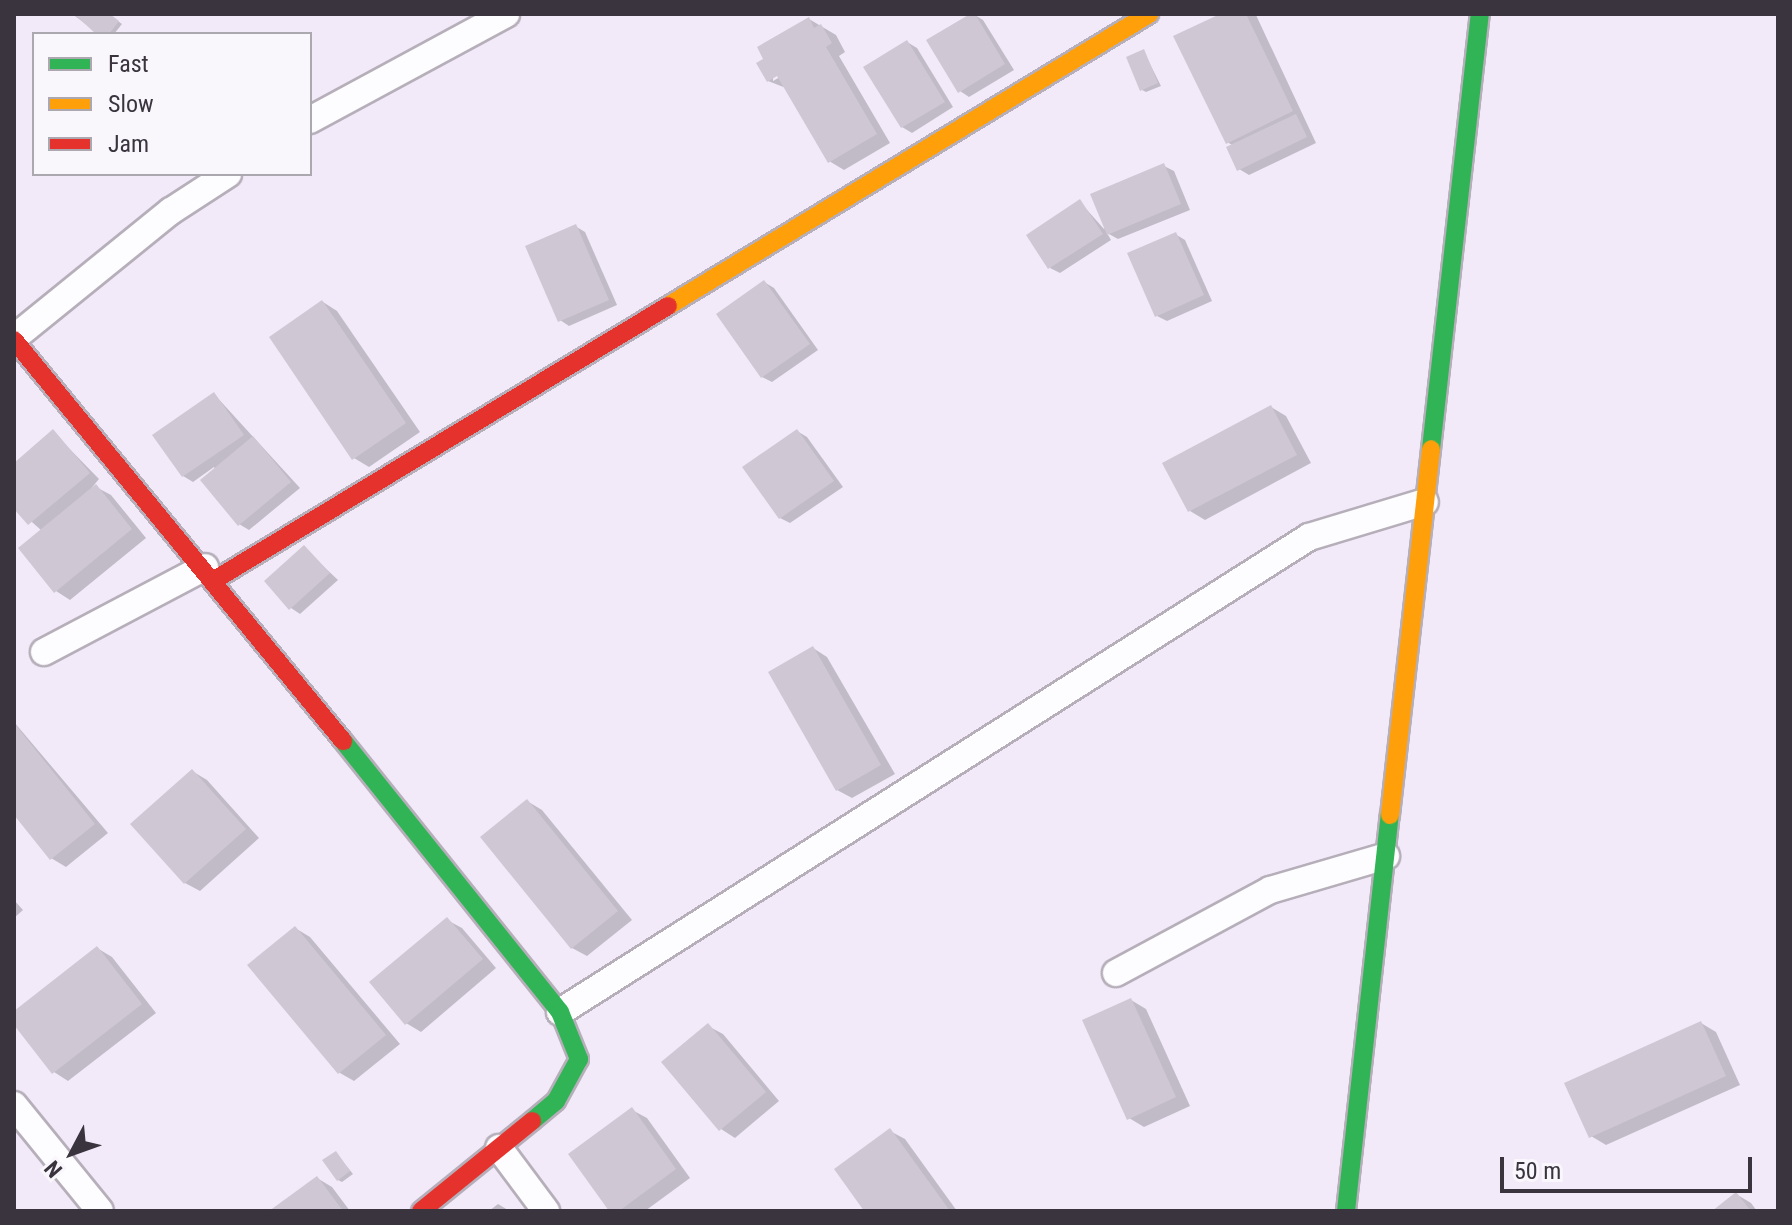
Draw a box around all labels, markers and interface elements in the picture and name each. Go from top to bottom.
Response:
legend [32,32,312,176]
text: Fast [108,50,149,78]
text: Slow [108,90,154,118]
text: Jam [108,130,149,158]
north arrow [32,1113,112,1193]
scale bar [1504,1141,1756,1191]
text: N [40,1156,67,1182]
text: 50 m [1514,1157,1561,1185]

